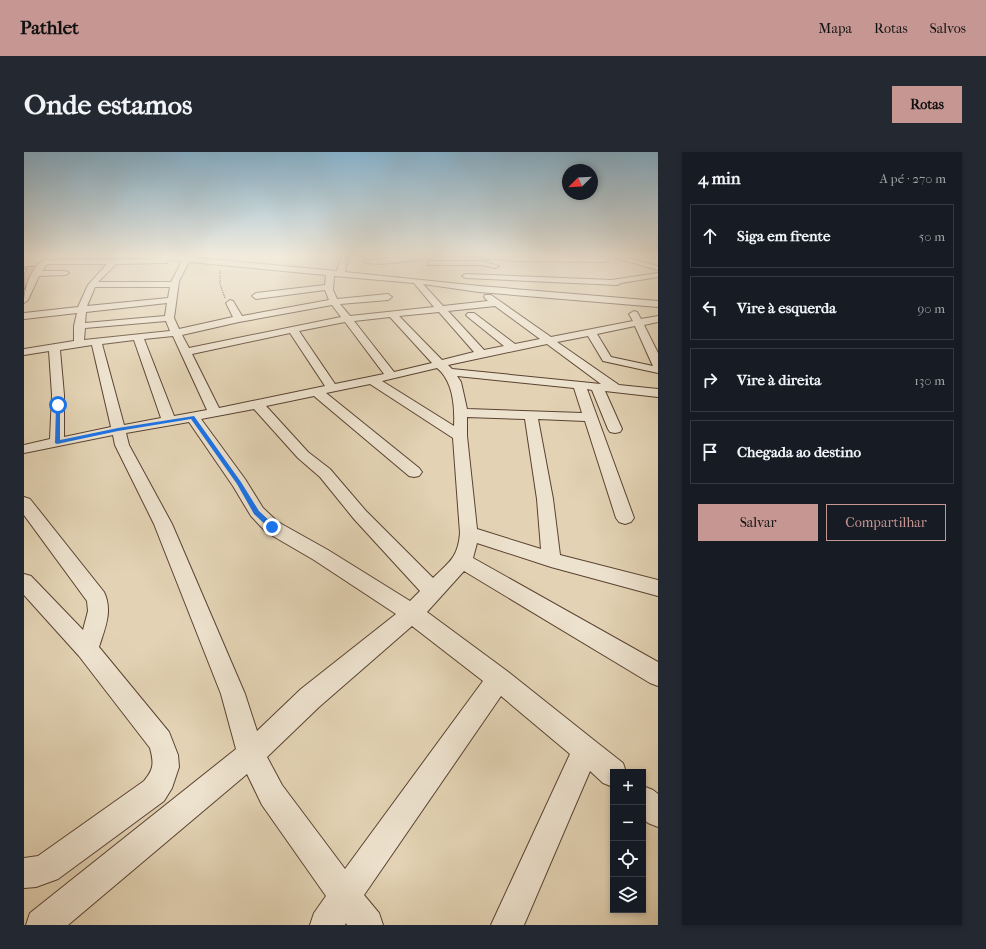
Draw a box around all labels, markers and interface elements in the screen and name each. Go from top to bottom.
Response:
text: Pathlet [20,17,79,39]
text: Mapa [819,20,852,37]
text: Rotas [874,20,908,37]
text: Salvos [930,20,966,37]
button: Rotas [892,86,962,123]
text: Onde estamos [24,88,192,121]
north arrow [562,164,598,200]
text: 4 min [698,168,741,188]
text: A pé · 270 m [879,171,946,186]
icon: ahead [699,225,721,247]
text: Siga em frente [737,227,830,245]
text: 50 m [919,229,945,244]
icon: left [699,297,721,319]
text: Vire à esquerda [737,299,836,317]
text: 90 m [917,301,945,316]
icon: right [699,369,721,391]
text: Vire à direita [737,371,821,389]
text: 130 m [914,373,945,388]
route start [49,396,67,414]
icon: arrive [699,441,721,463]
text: Chegada ao destino [737,443,861,461]
button: Salvar [698,504,818,541]
button: Compartilhar [826,504,946,541]
route end [263,518,281,536]
map controls [610,769,646,913]
button: + [610,769,646,805]
button: − [610,805,646,841]
button: locate [610,841,646,877]
button: layers [610,877,646,913]

